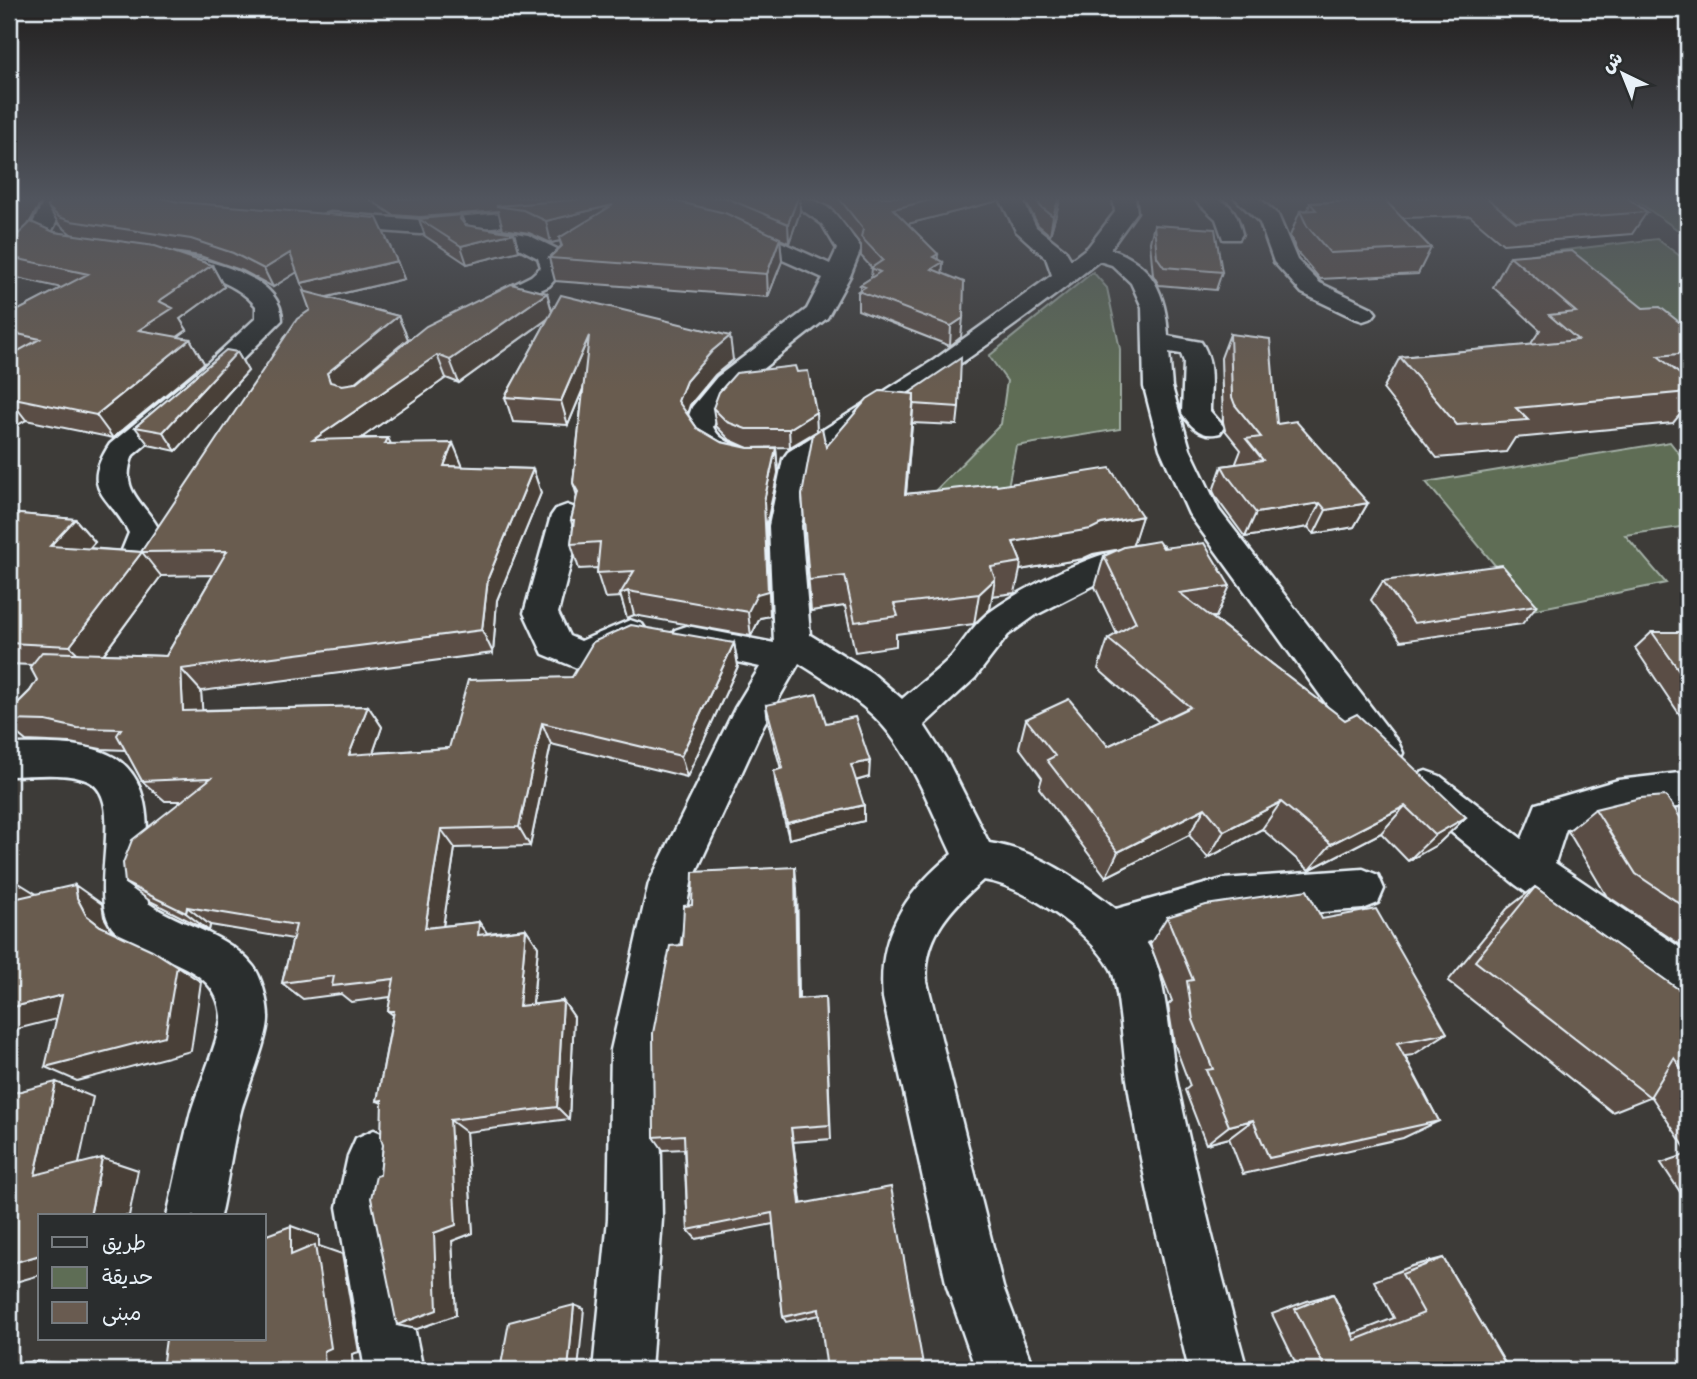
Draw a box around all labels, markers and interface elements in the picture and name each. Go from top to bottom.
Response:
north arrow [1588,38,1658,108]
text: ش [1597,47,1631,81]
legend [38,1214,266,1340]
text: طريق [102,1231,146,1261]
text: حديقة [102,1265,153,1295]
text: مبنى [102,1301,141,1331]

